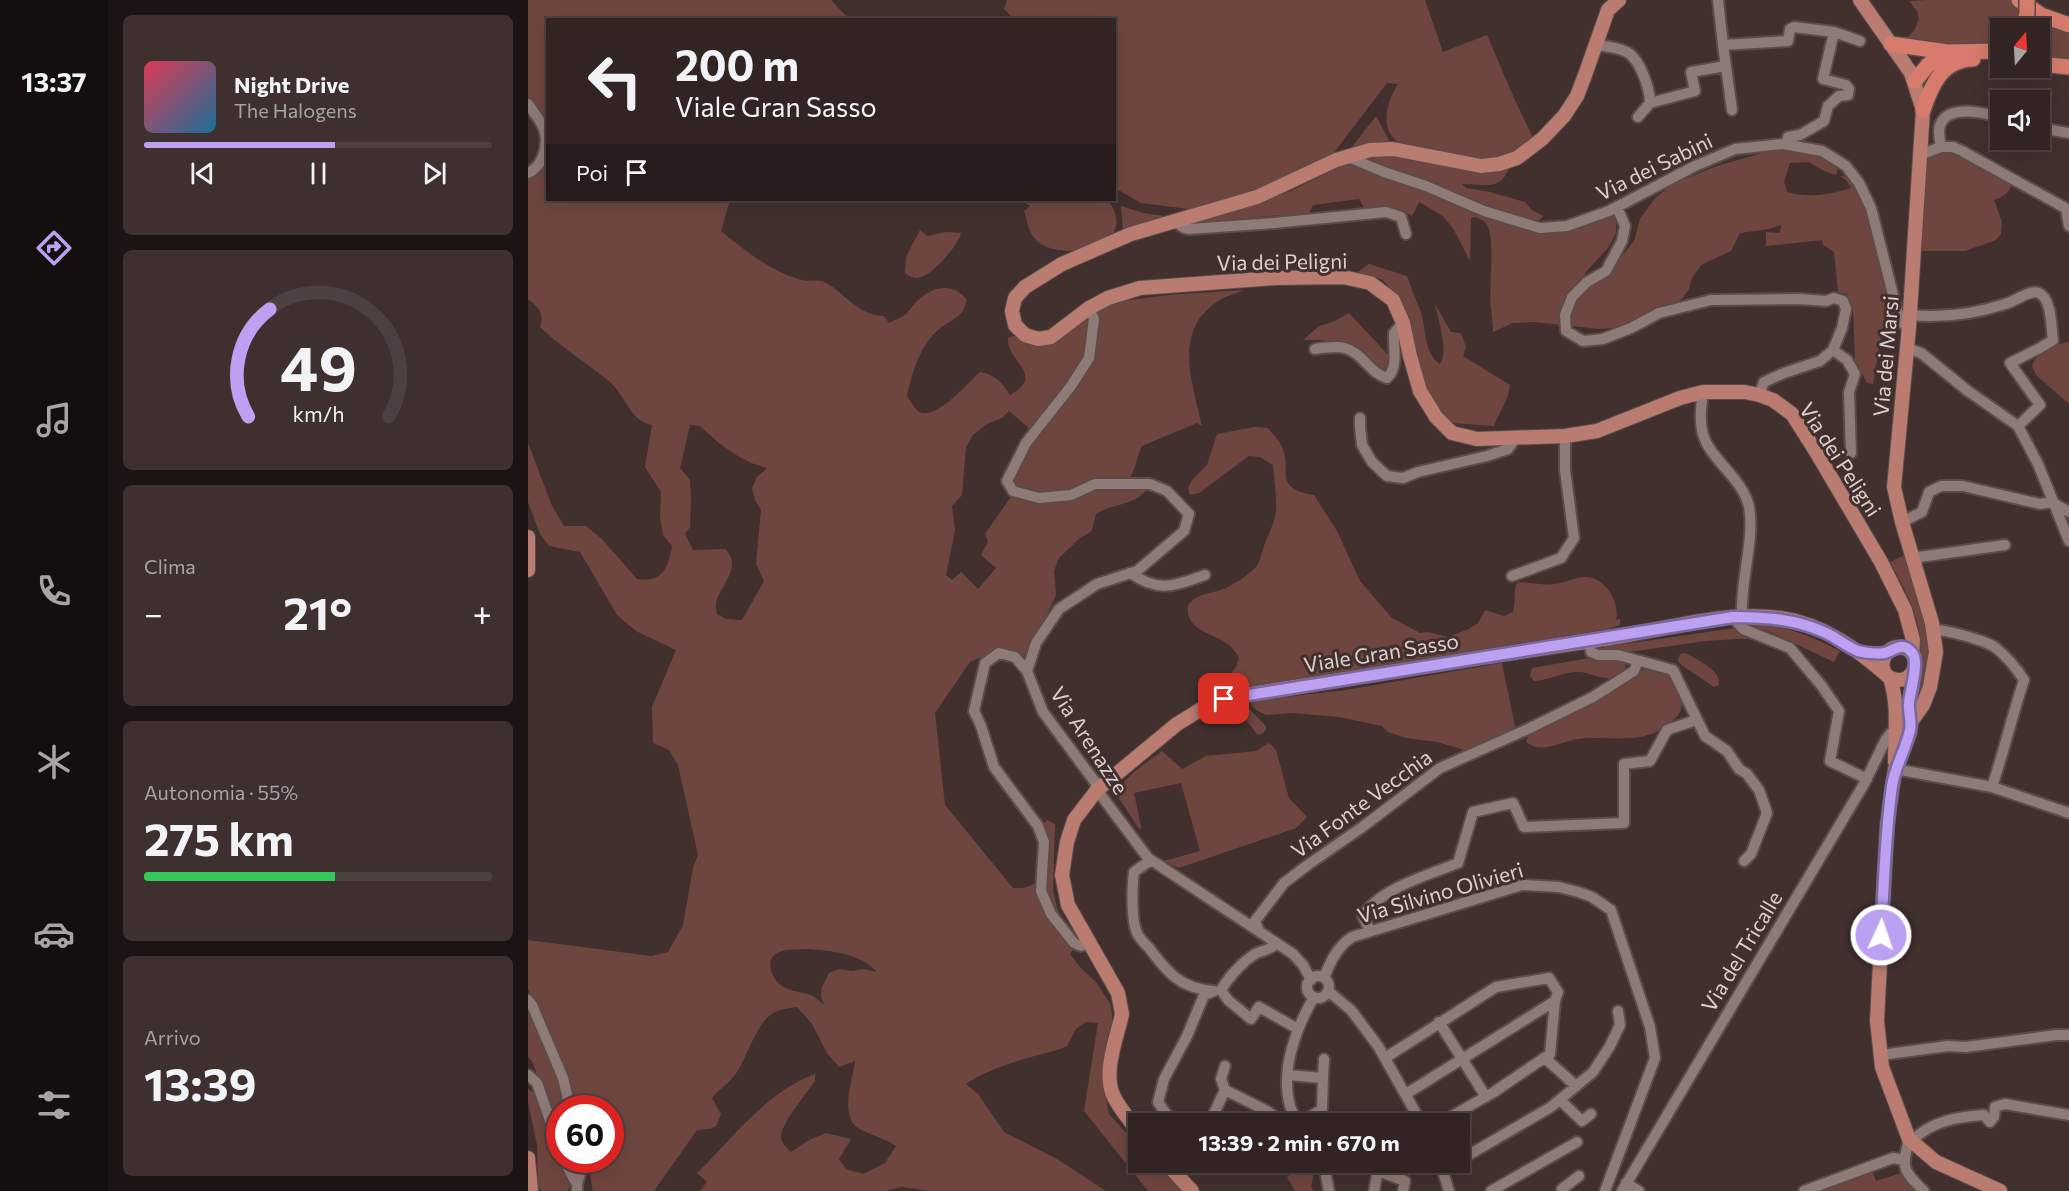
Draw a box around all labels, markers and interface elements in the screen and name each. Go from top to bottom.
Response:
north arrow [1990,18,2050,78]
map controls [1990,18,2050,150]
text: 200 m [675,38,799,90]
icon: left [576,42,654,120]
text: 13:37 [21,65,87,98]
text: Night Drive [234,71,349,98]
text: Viale Gran Sasso [675,90,877,123]
button: sound [1990,90,2050,150]
text: The Halogens [234,98,357,122]
street label: Via dei Sabini [1592,127,1716,205]
icon: arrive [620,156,653,189]
icon: previous [186,157,219,190]
icon: pause [302,157,335,190]
icon: next [418,157,451,190]
text: Poi [576,159,608,186]
icon: directions [33,227,75,269]
street label: Via dei Peligni [1216,247,1348,275]
street label: Via dei Marsi [1867,294,1903,418]
text: 49 [280,328,356,404]
street label: Via dei Peligni [1795,397,1887,521]
icon: music [33,399,75,441]
text: km/h [292,401,344,427]
text: Clima [144,554,196,578]
icon: phone [33,570,75,612]
text: 21° [283,584,352,639]
text: − [144,592,163,633]
text: + [473,592,492,633]
street label: Viale Gran Sasso [1302,627,1460,677]
pin [1198,673,1249,724]
street label: Via Arenazze [1046,681,1134,799]
icon: arrive [1207,682,1240,715]
icon: climate [33,741,75,783]
street label: Via Fonte Vecchia [1286,744,1436,862]
text: Autonomia · 55% [144,780,298,804]
text: 275 km [144,810,294,865]
street label: Via Silvino Olivieri [1354,856,1526,928]
street label: Via del Tricalle [1695,886,1787,1016]
position arrow [1849,903,1913,967]
icon: car [33,913,75,955]
text: Arrivo [144,1025,201,1049]
text: 13:39 [144,1055,256,1110]
icon: filters [33,1084,75,1126]
speed limit sign: 60 [546,1095,624,1173]
text: 13:39 · 2 min · 670 m [1198,1129,1400,1156]

